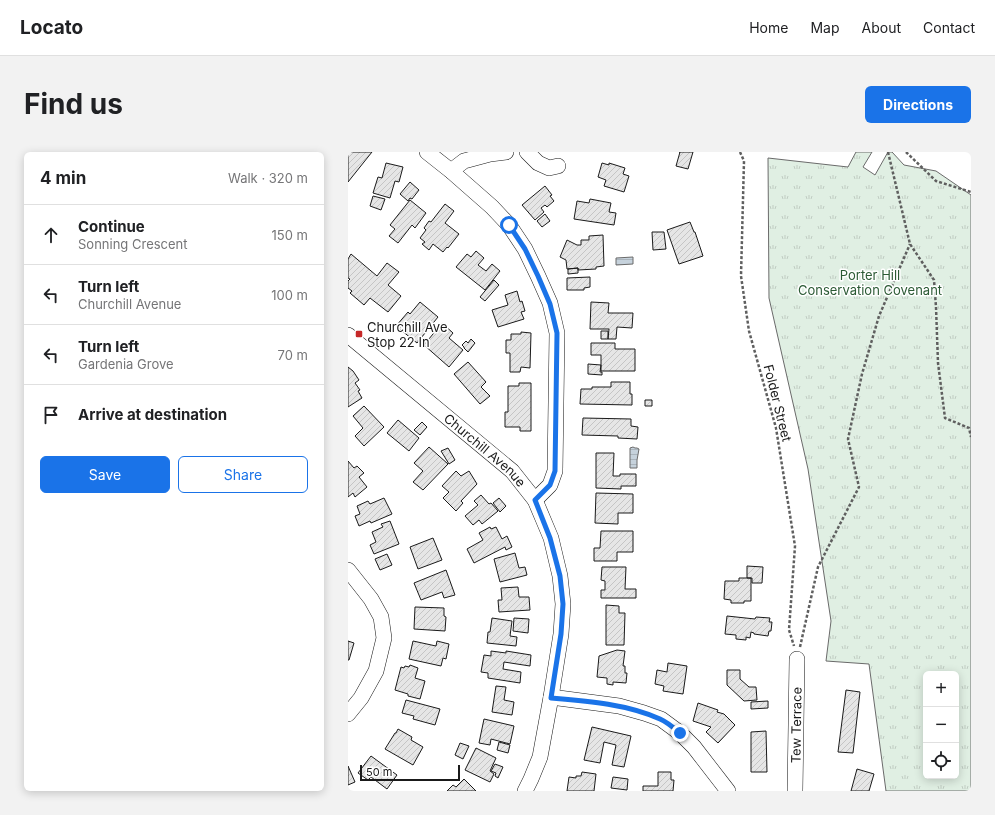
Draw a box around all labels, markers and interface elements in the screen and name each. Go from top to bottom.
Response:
text: Locato [20,16,83,39]
text: Home [749,19,788,36]
text: Map [810,19,840,36]
text: About [862,19,901,36]
text: Contact [923,19,975,36]
button: Directions [865,86,971,123]
text: Find us [24,87,123,121]
text: 4 min [40,168,86,188]
text: Walk · 320 m [228,170,308,186]
route start [500,216,518,234]
text: Continue [78,217,145,236]
icon: ahead [40,224,62,246]
text: 150 m [272,227,308,243]
text: Sonning Crescent [78,236,188,252]
park label: Porter Hill Conservation Covenant [798,267,942,298]
text: Turn left [78,277,139,296]
icon: left [40,284,62,306]
text: 100 m [271,287,308,303]
text: Churchill Avenue [78,296,181,312]
place label: Churchill Ave Stop 22 In [367,319,447,350]
marker: Churchill Ave Stop 22 In [354,329,364,339]
text: Turn left [78,337,139,356]
icon: left [40,344,62,366]
text: 70 m [278,347,308,363]
text: Gardenia Grove [78,356,174,372]
street label: Folder Street [761,363,795,443]
icon: arrive [40,404,62,426]
text: Arrive at destination [78,405,227,424]
street label: Churchill Avenue [441,410,529,490]
button: Save [40,456,170,493]
button: Share [178,456,308,493]
map controls [923,671,959,779]
button: + [923,671,959,707]
street label: Tew Terrace [787,687,805,763]
button: − [923,707,959,743]
route end [671,724,689,742]
button: locate [923,743,959,779]
scale bar [360,763,460,782]
text: 50 m [366,765,392,779]

